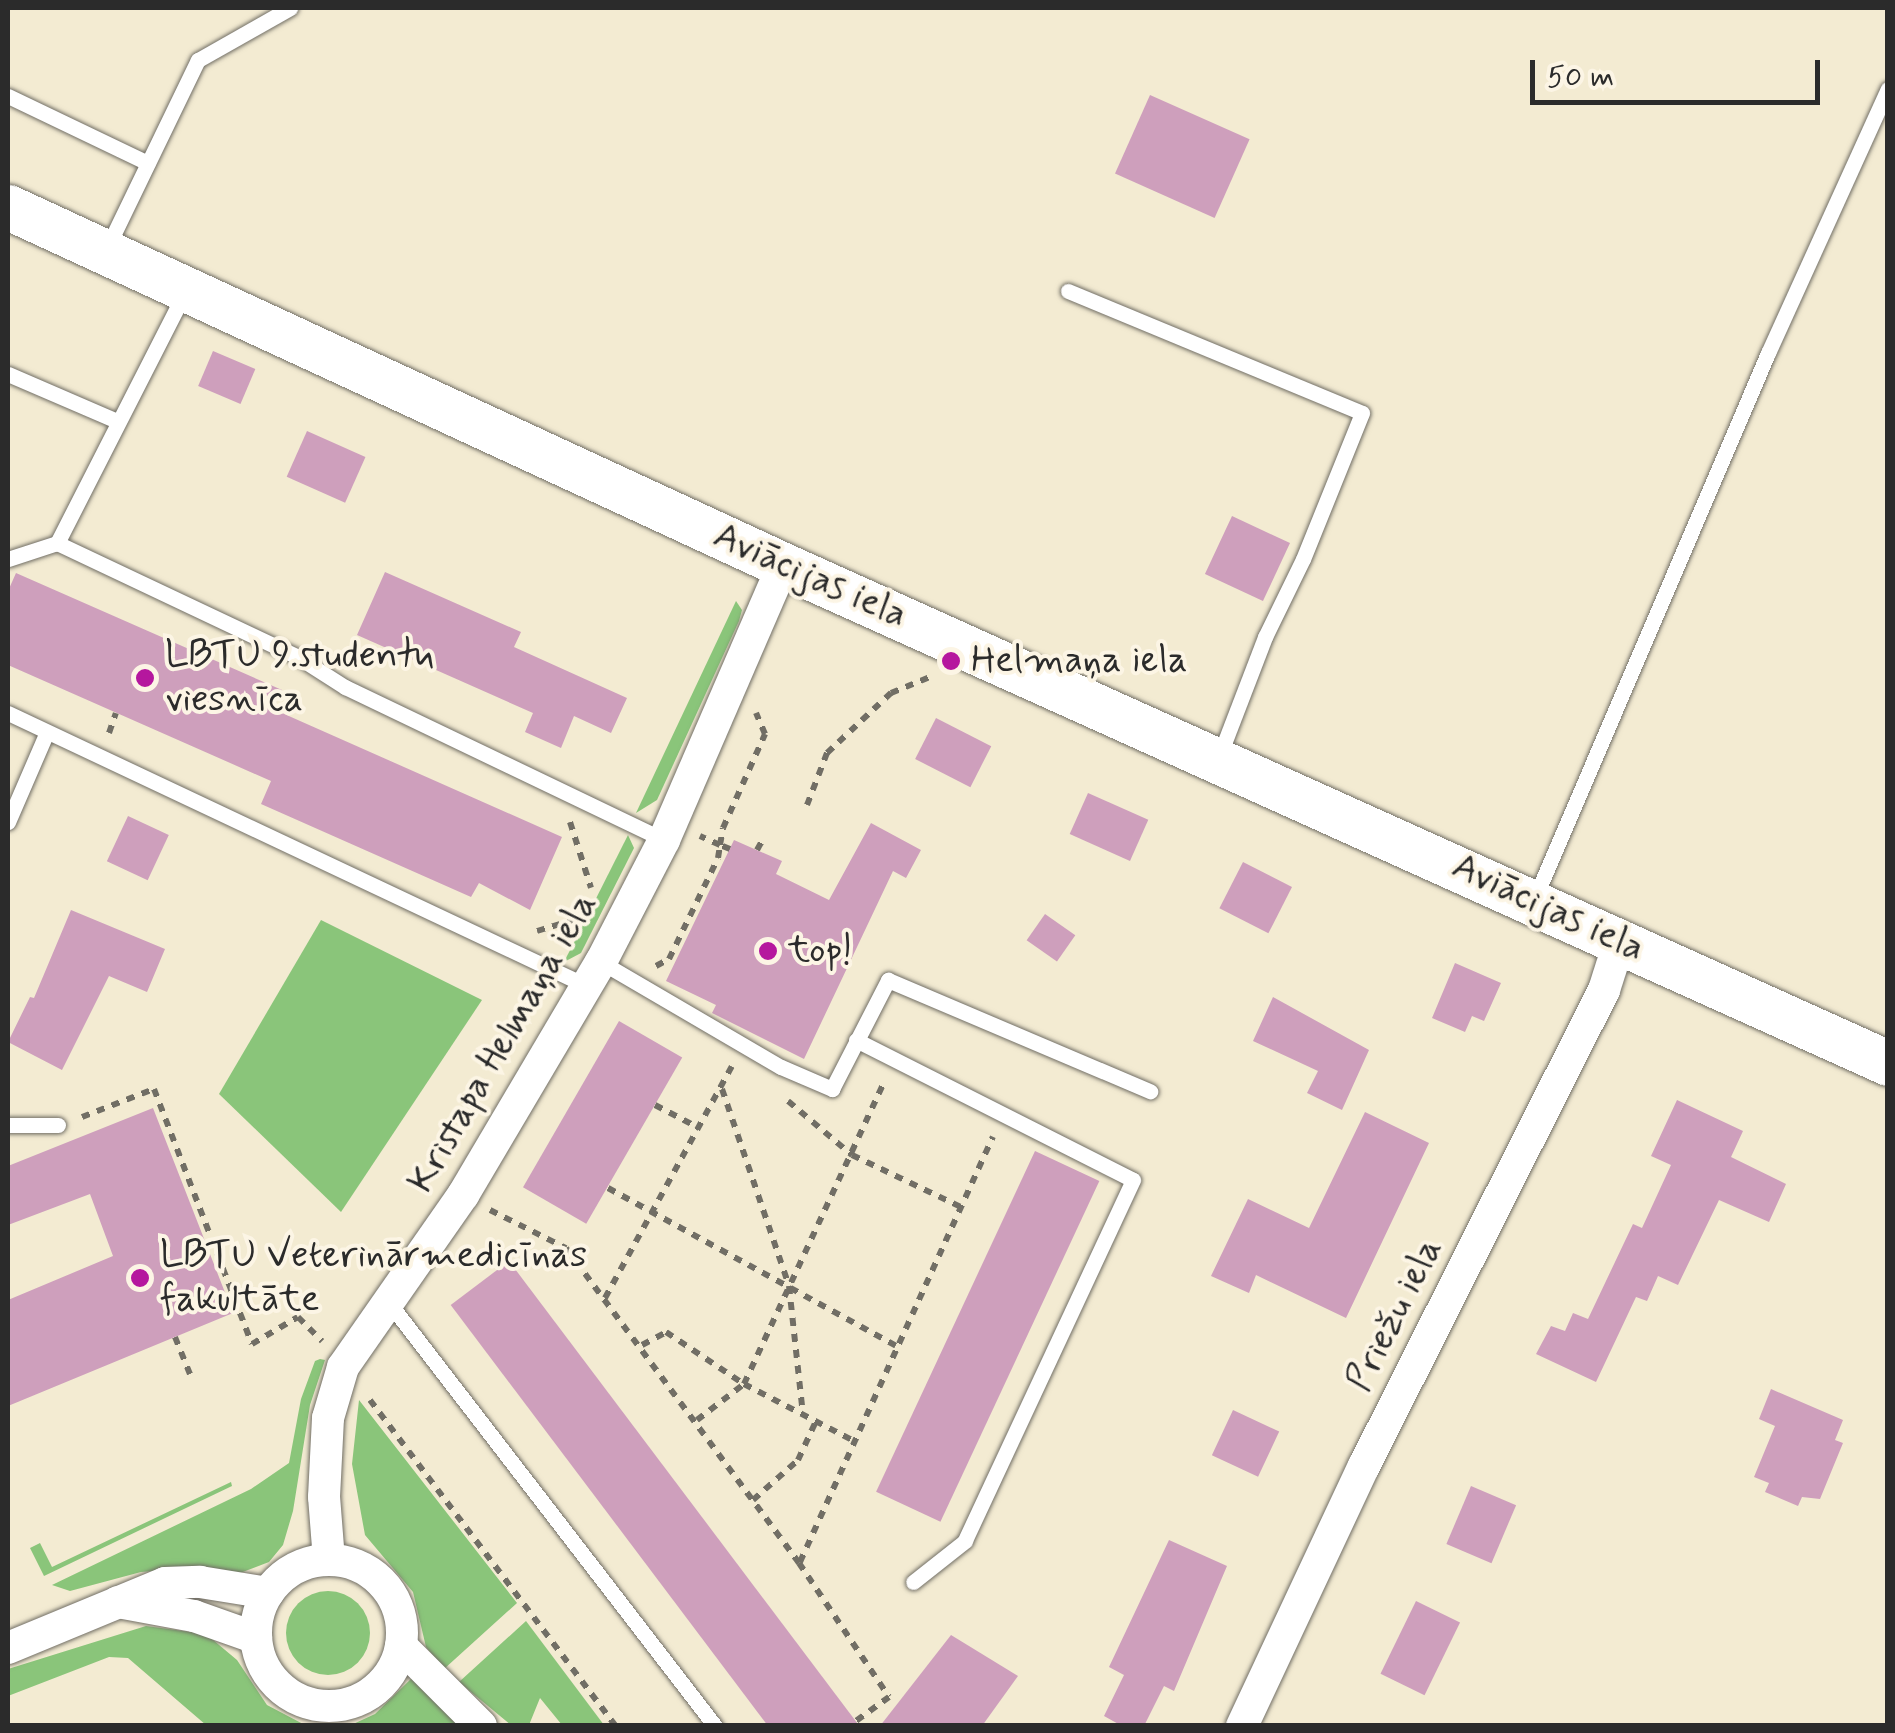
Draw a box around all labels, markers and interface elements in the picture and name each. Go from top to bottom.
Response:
scale bar [1535,40,1825,102]
text: 50 m [1547,58,1614,97]
street label: Aviācijas iela [705,513,915,639]
place label: LBTU 9.studentu viesnīca [165,633,434,722]
place label: Helmaņa iela [971,638,1190,684]
marker: Helmaņa iela [940,650,962,672]
marker: LBTU 9.studentu viesnīca [134,667,156,689]
street label: Aviācijas iela [1444,843,1652,973]
street label: Kristapa Helmaņa iela [394,877,612,1209]
place label: top! [788,928,853,974]
marker: top! [757,940,779,962]
street label: Priežu iela [1336,1230,1454,1400]
place label: LBTU Veterinārmedicīnas fakultāte [160,1233,586,1322]
marker: LBTU Veterinārmedicīnas fakultāte [129,1267,151,1289]

